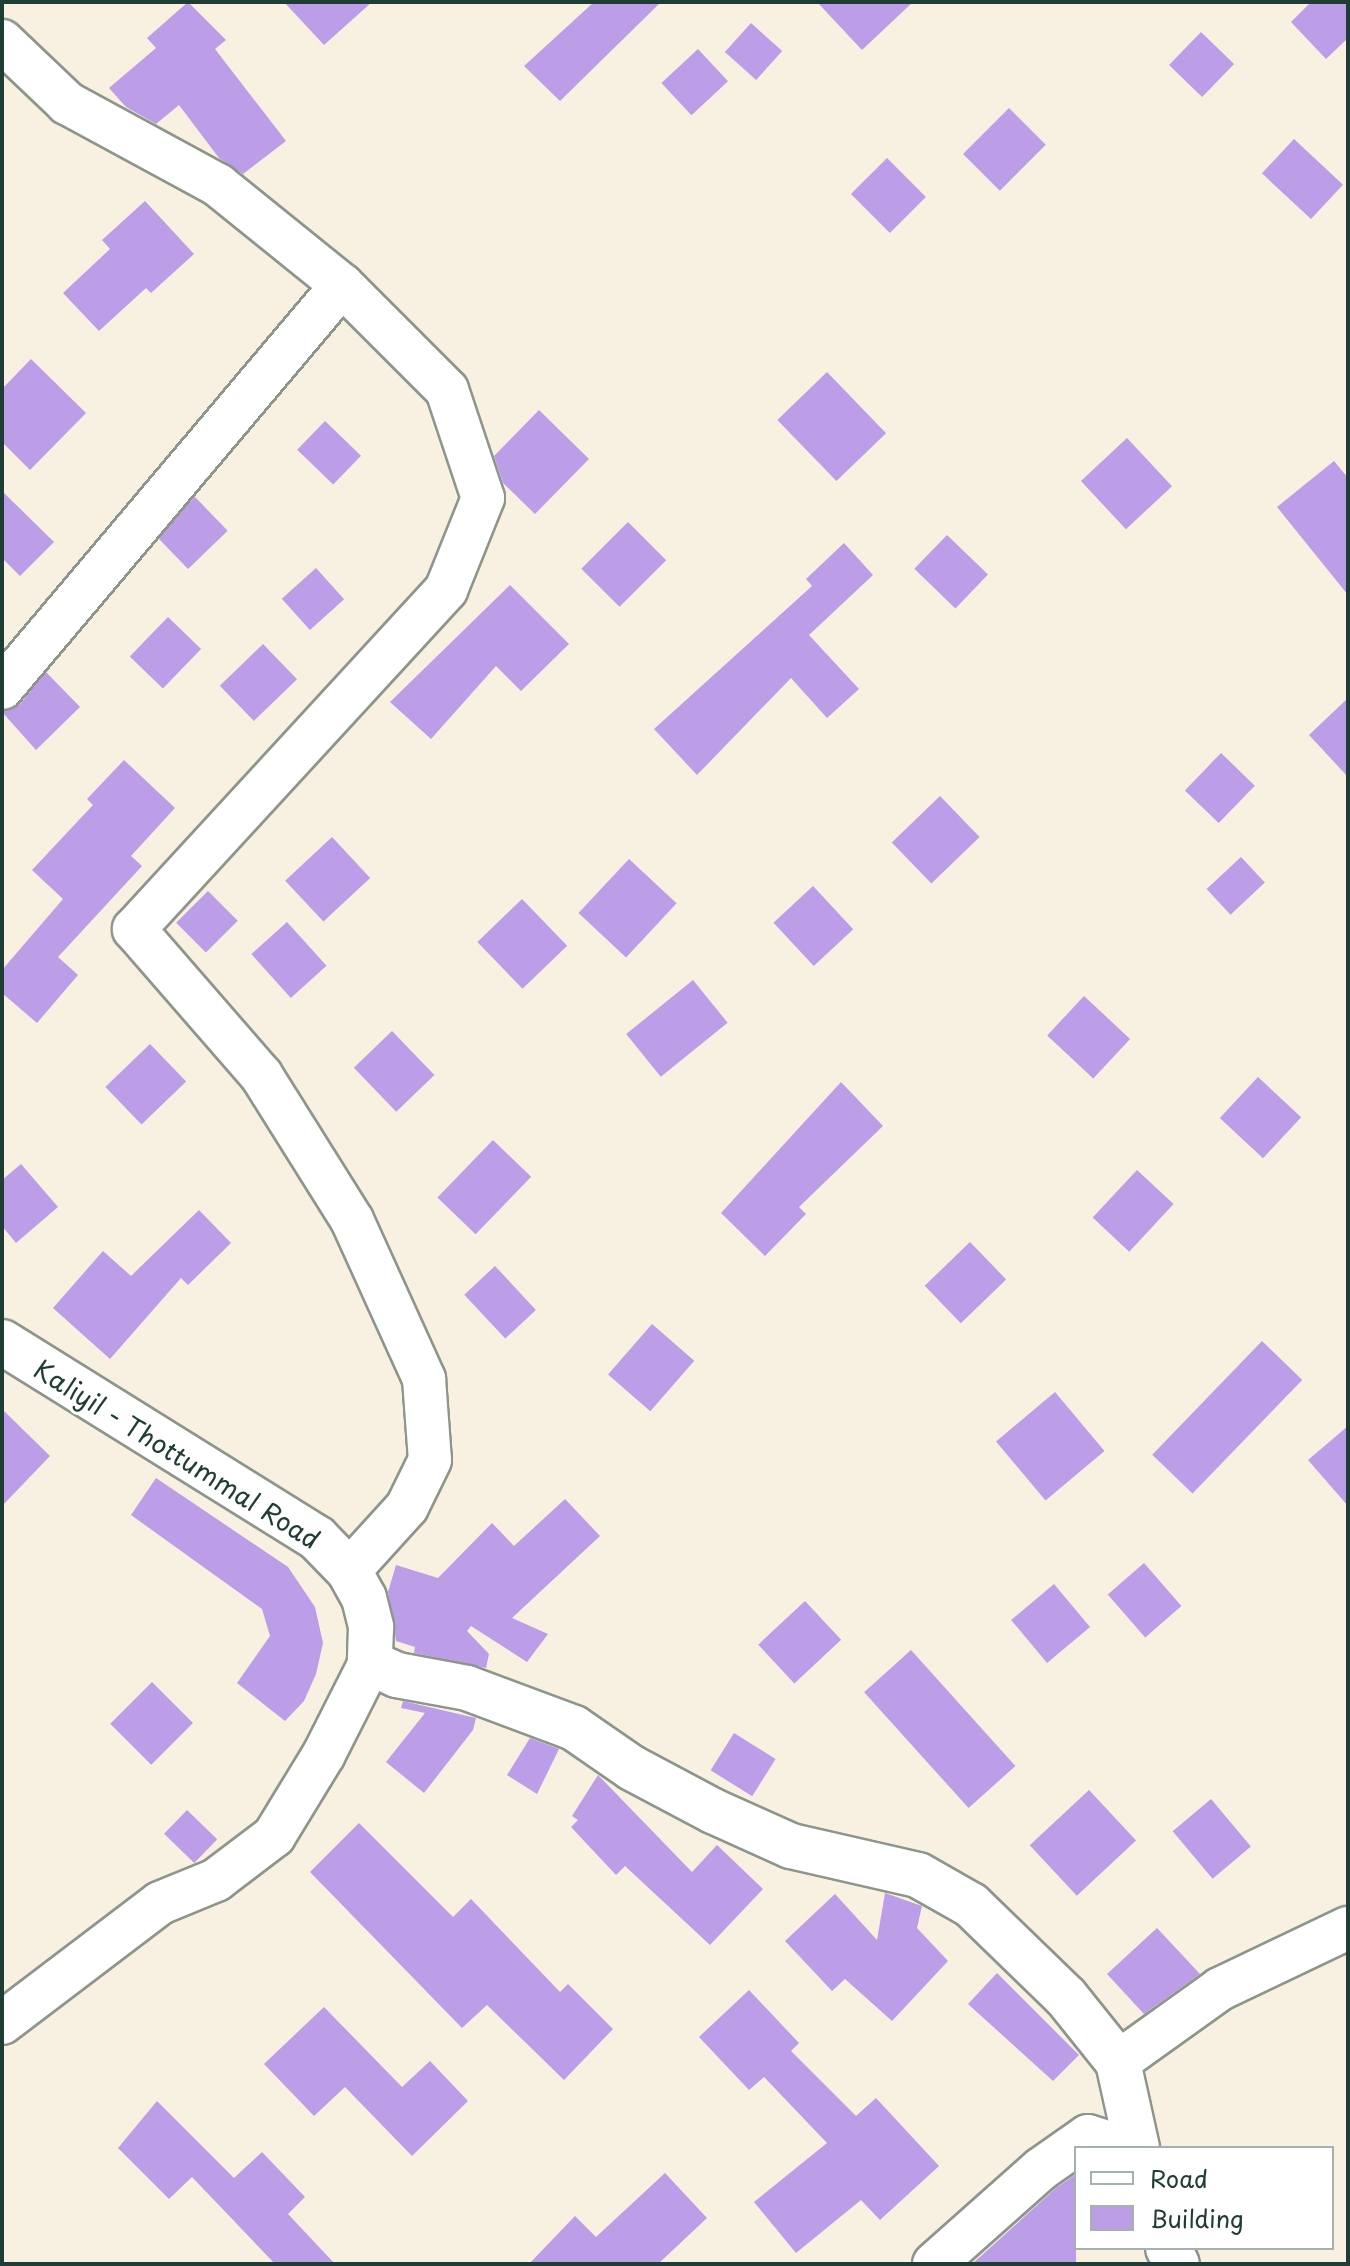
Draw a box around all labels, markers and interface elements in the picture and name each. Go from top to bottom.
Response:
street label: Kaliyil - Thottummal Road [27,1352,327,1556]
legend [1074,2146,1334,2250]
text: Road [1150,2160,1208,2196]
text: Building [1150,2200,1244,2236]

